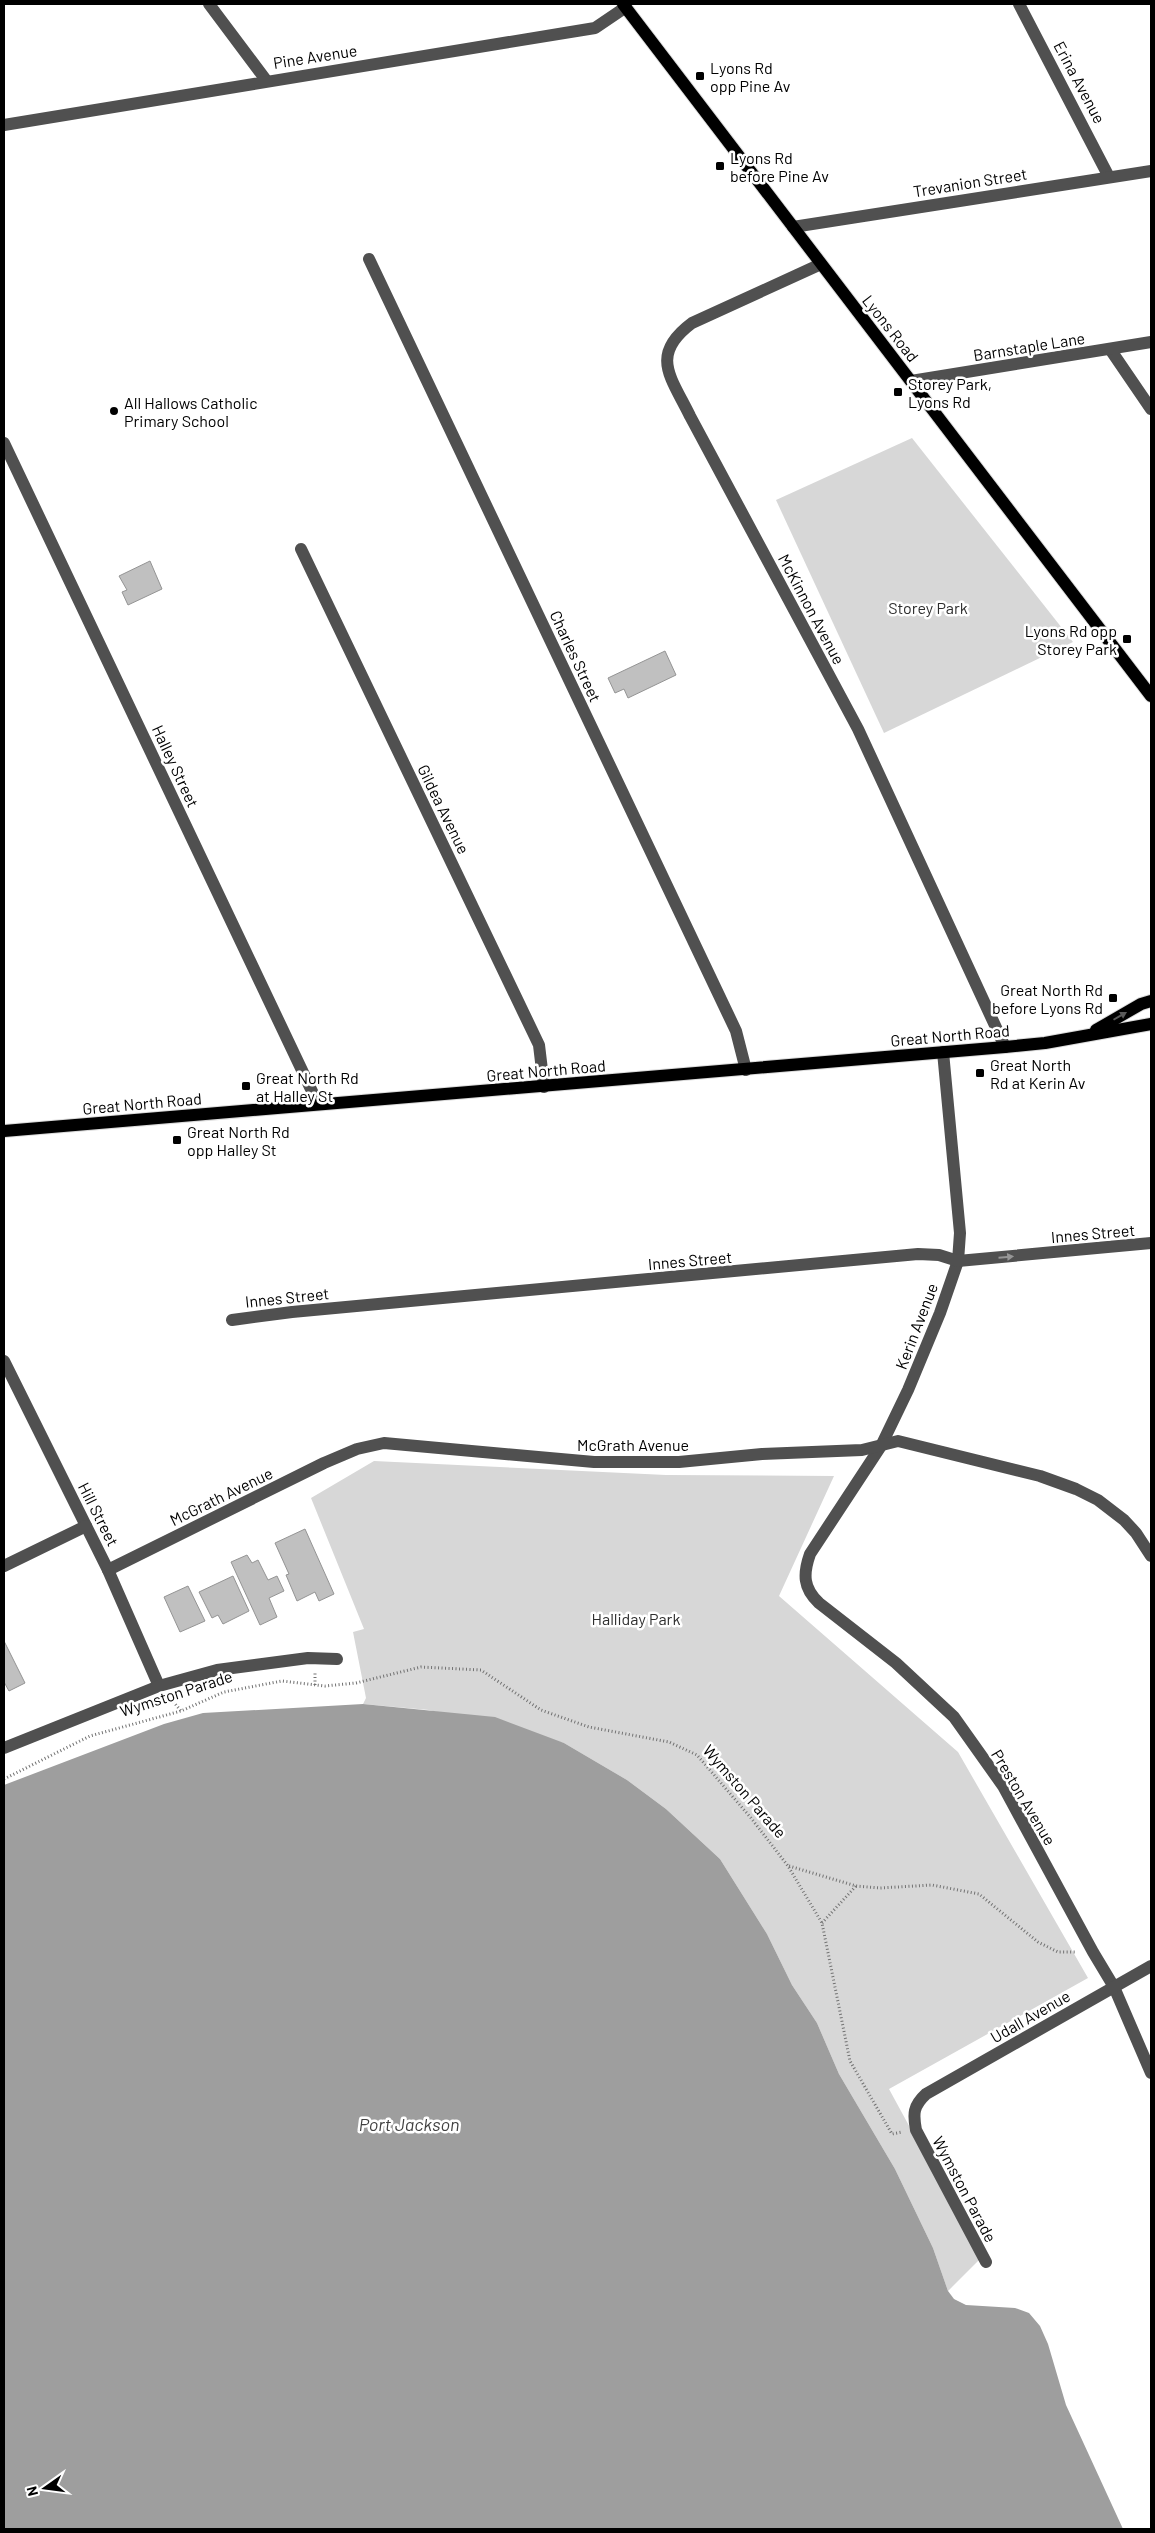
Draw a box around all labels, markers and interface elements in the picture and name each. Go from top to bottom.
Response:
street label: Erina Avenue [1050,38,1110,126]
street label: Pine Avenue [272,40,358,72]
place label: Lyons Rd opp Pine Av [710,58,791,95]
marker: Lyons Rd opp Pine Av [694,70,706,82]
place label: Lyons Rd before Pine Av [730,148,829,185]
marker: Lyons Rd before Pine Av [714,160,726,172]
street label: Trevanion Street [912,164,1028,200]
street label: Lyons Road [859,291,923,365]
street label: Barnstaple Lane [972,328,1086,364]
place label: Storey Park, Lyons Rd [908,374,992,411]
marker: Storey Park, Lyons Rd [892,386,904,398]
place label: All Hallows Catholic Primary School [124,393,257,430]
marker: All Hallows Catholic Primary School [108,405,120,417]
street label: McKinnon Avenue [775,551,849,667]
park label: Storey Park [888,598,968,617]
street label: Charles Street [546,607,606,705]
place label: Lyons Rd opp Storey Park [1025,621,1117,658]
marker: Lyons Rd opp Storey Park [1121,633,1133,645]
street label: Halley Street [149,722,203,810]
street label: Gildea Avenue [414,761,474,857]
place label: Great North Rd before Lyons Rd [992,980,1103,1017]
marker: Great North Rd before Lyons Rd [1107,992,1119,1004]
one-way arrow [1113,1012,1128,1020]
street label: Great North Road [890,1020,1010,1050]
street label: Great North Road [486,1055,606,1085]
place label: Great North Rd at Kerin Av [990,1055,1086,1092]
marker: Great North Rd at Kerin Av [974,1067,986,1079]
place label: Great North Rd at Halley St [256,1068,359,1105]
marker: Great North Rd at Halley St [240,1080,252,1092]
street label: Great North Road [82,1088,202,1118]
place label: Great North Rd opp Halley St [187,1122,290,1159]
marker: Great North Rd opp Halley St [171,1134,183,1146]
street label: Innes Street [1050,1220,1136,1246]
street label: Innes Street [647,1247,733,1273]
one-way arrow [998,1252,1014,1260]
street label: Kerin Avenue [891,1280,941,1372]
street label: Innes Street [244,1283,330,1311]
street label: McGrath Avenue [577,1435,689,1454]
street label: McGrath Avenue [167,1463,275,1529]
street label: Hill Street [75,1479,123,1549]
park label: Halliday Park [592,1609,680,1628]
street label: Wymston Parade [117,1666,235,1720]
street label: Wymston Parade [699,1741,791,1841]
street label: Preston Avenue [988,1746,1060,1848]
street label: Udall Avenue [987,1986,1073,2046]
water label: Port Jackson [359,2113,459,2135]
street label: Wymston Parade [929,2133,1001,2245]
north arrow [20,2463,70,2513]
text: N [23,2485,41,2498]

